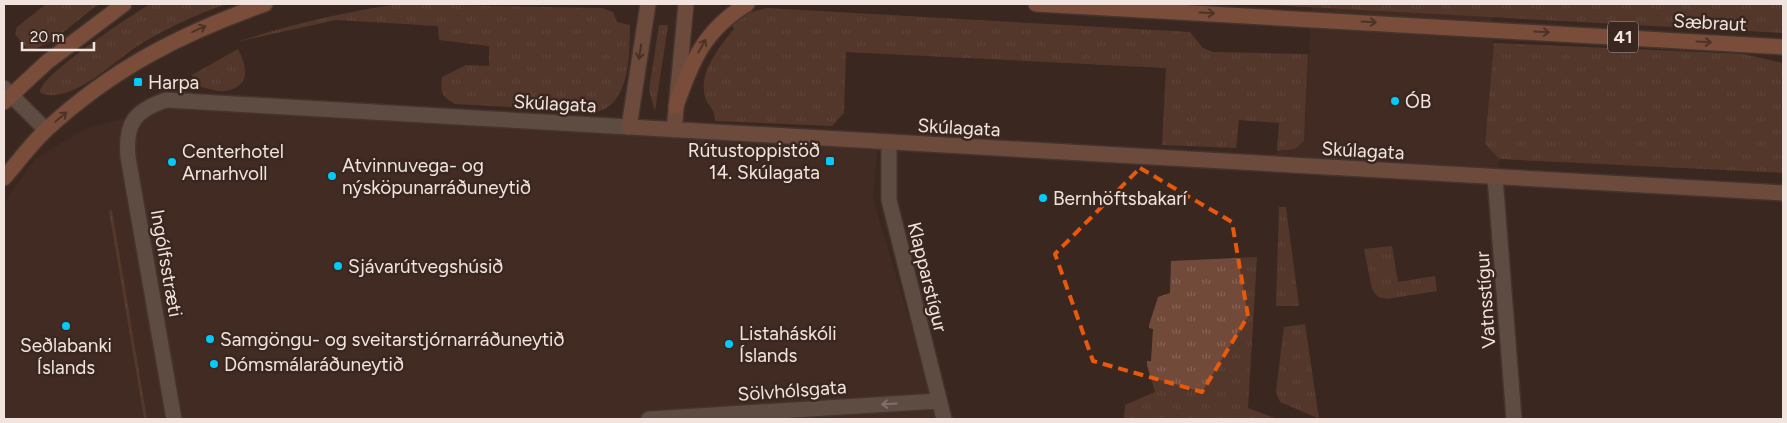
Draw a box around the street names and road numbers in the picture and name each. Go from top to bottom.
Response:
street label: Sæbraut [1673,9,1747,36]
road number: 41 [1608,22,1638,52]
street label: Skúlagata [513,90,597,117]
street label: Skúlagata [917,114,1001,141]
street label: Skúlagata [1321,137,1405,164]
street label: Ingólfsstræti [146,208,187,319]
street label: Klapparstígur [903,220,952,335]
street label: Vatnsstígur [1471,250,1500,349]
street label: Sölvhólsgata [737,375,847,406]

